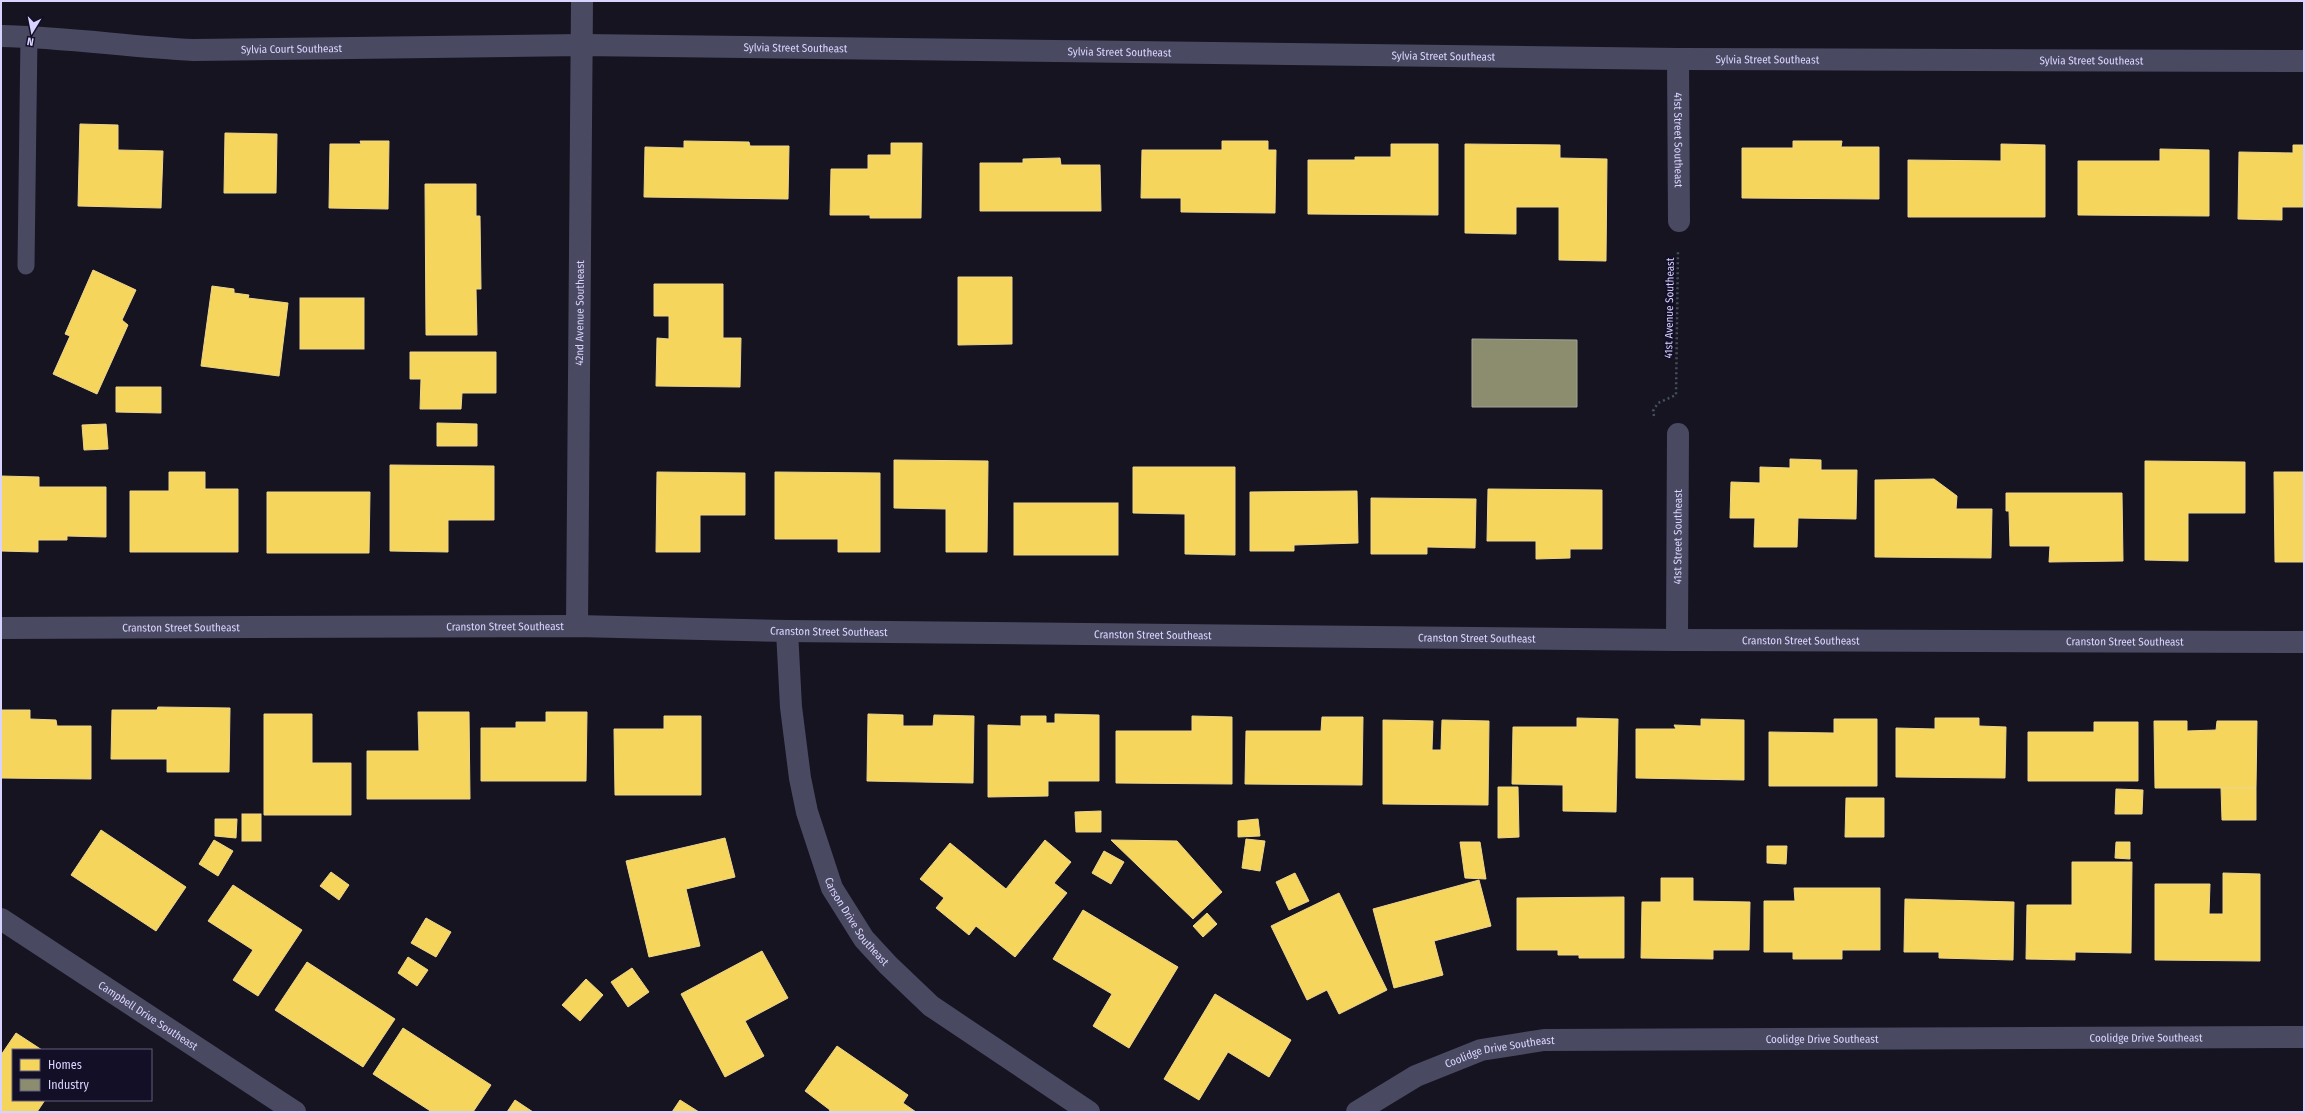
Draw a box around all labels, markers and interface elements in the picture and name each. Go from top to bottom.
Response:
north arrow [12,12,52,52]
text: N [26,34,35,48]
street label: Sylvia Street Southeast [743,41,848,55]
street label: Sylvia Court Southeast [241,42,343,56]
street label: Sylvia Street Southeast [1067,45,1172,60]
street label: Sylvia Street Southeast [1391,49,1496,64]
street label: Sylvia Street Southeast [1715,53,1820,66]
street label: Sylvia Street Southeast [2039,54,2144,67]
street label: 41st Street Southeast [1671,92,1685,188]
street label: 41st Avenue Southeast [1662,257,1677,359]
street label: 42nd Avenue Southeast [573,260,587,366]
street label: 41st Street Southeast [1671,489,1685,585]
street label: Cranston Street Southeast [446,620,564,633]
street label: Cranston Street Southeast [122,621,240,635]
street label: Cranston Street Southeast [770,625,888,639]
street label: Cranston Street Southeast [1094,628,1212,642]
street label: Cranston Street Southeast [1418,631,1536,646]
street label: Cranston Street Southeast [1742,634,1860,648]
street label: Cranston Street Southeast [2066,635,2184,649]
street label: Carson Drive Southeast [822,876,892,969]
street label: Campbell Drive Southeast [96,979,200,1054]
street label: Coolidge Drive Southeast [2090,1031,2203,1045]
street label: Coolidge Drive Southeast [1766,1033,1879,1046]
street label: Coolidge Drive Southeast [1443,1034,1555,1071]
legend [12,1049,152,1101]
text: Homes [48,1058,82,1072]
text: Industry [48,1078,89,1092]

